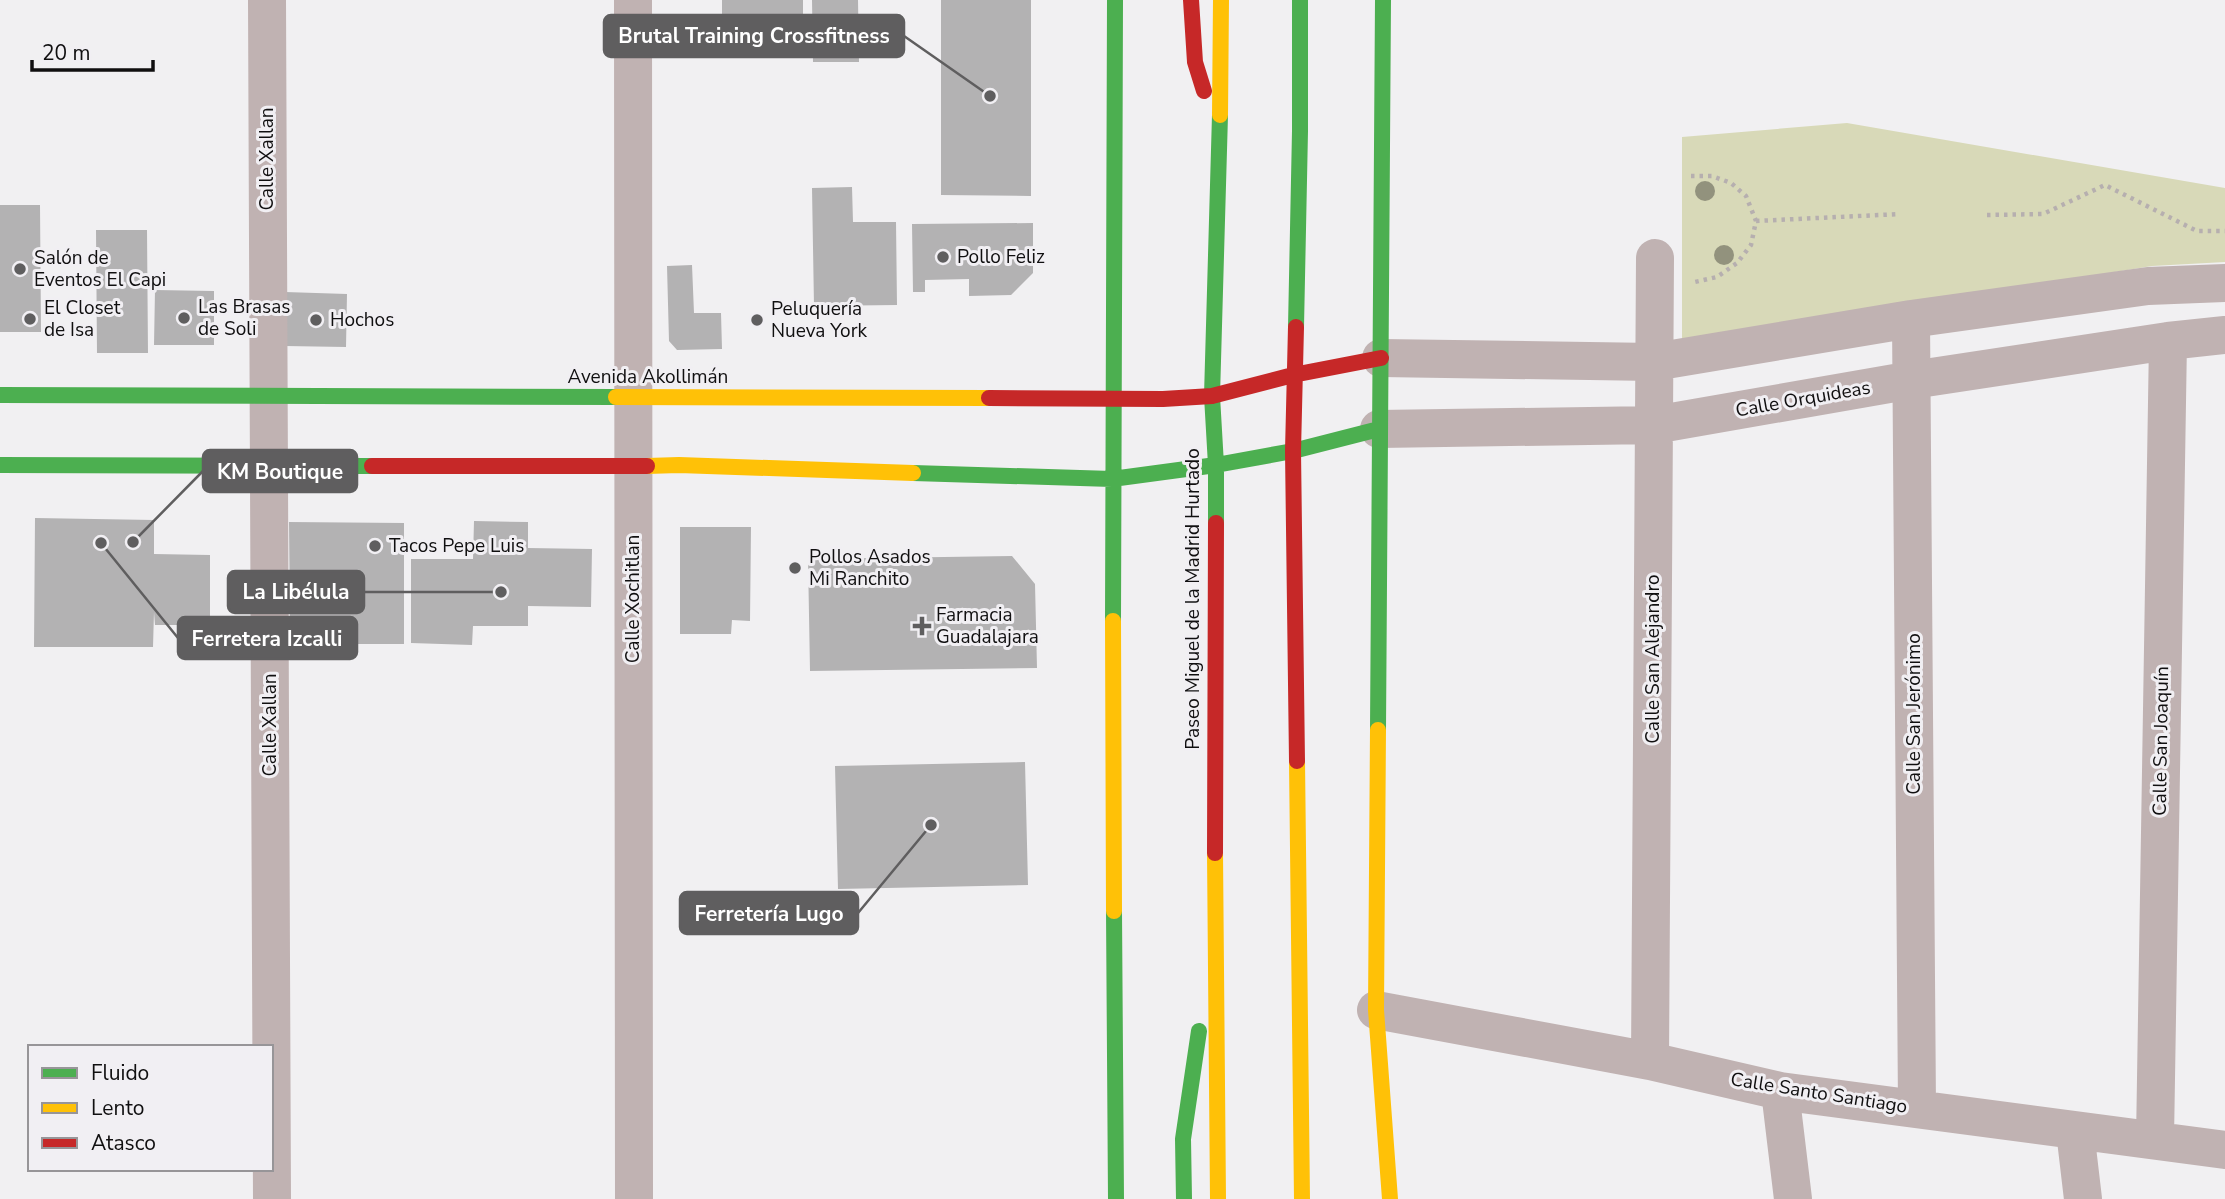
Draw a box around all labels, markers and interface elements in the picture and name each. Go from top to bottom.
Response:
callout: Brutal Training Crossfitness [604,15,904,57]
text: Brutal Training Crossfitness [618,22,890,50]
scale bar [32,28,152,72]
text: 20 m [42,39,91,67]
street label: Calle Xallan [254,107,280,211]
place label: Pollo Feliz [957,244,1045,270]
place label: Salón de Eventos El Capi [34,245,166,293]
marker: Pollo Feliz [935,249,951,265]
marker: Salón de Eventos El Capi [12,261,28,277]
place label: Las Brasas de Soli [198,294,290,342]
place label: El Closet de Isa [44,295,121,343]
place label: Peluquería Nueva York [771,296,867,344]
place label: Hochos [330,307,394,333]
marker: Las Brasas de Soli [176,310,192,326]
marker: El Closet de Isa [22,311,38,327]
marker: Hochos [308,312,324,328]
marker: Peluquería Nueva York [749,312,765,328]
street label: Avenida Akollimán [568,364,728,390]
street label: Calle Orquideas [1734,374,1872,424]
street label: Paseo Miguel de la Madrid Hurtado [1180,448,1206,750]
callout: KM Boutique [203,450,357,492]
text: KM Boutique [217,458,343,486]
place label: Tacos Pepe Luis [389,533,524,559]
street label: Calle Xochitlan [620,535,646,663]
marker: Tacos Pepe Luis [367,538,383,554]
place label: Pollos Asados Mi Ranchito [809,544,931,592]
marker: Pollos Asados Mi Ranchito [787,560,803,576]
callout: La Libélula [228,571,364,613]
street label: Calle San Alejandro [1640,574,1666,744]
text: La Libélula [242,578,350,606]
place label: Farmacia Guadalajara [936,602,1039,650]
callout: Ferretera Izcalli [178,617,357,659]
marker: Farmacia Guadalajara [914,618,930,634]
text: Ferretera Izcalli [192,625,342,653]
street label: Calle San Jerónimo [1901,633,1927,795]
street label: Calle San Joaquín [2147,666,2175,816]
street label: Calle Xallan [257,673,283,777]
callout: Ferretería Lugo [680,892,858,934]
text: Ferretería Lugo [694,900,844,928]
legend [28,1045,273,1171]
text: Fluido [91,1059,149,1087]
street label: Calle Santo Santiago [1729,1066,1909,1120]
text: Lento [91,1094,144,1122]
text: Atasco [91,1129,156,1157]

